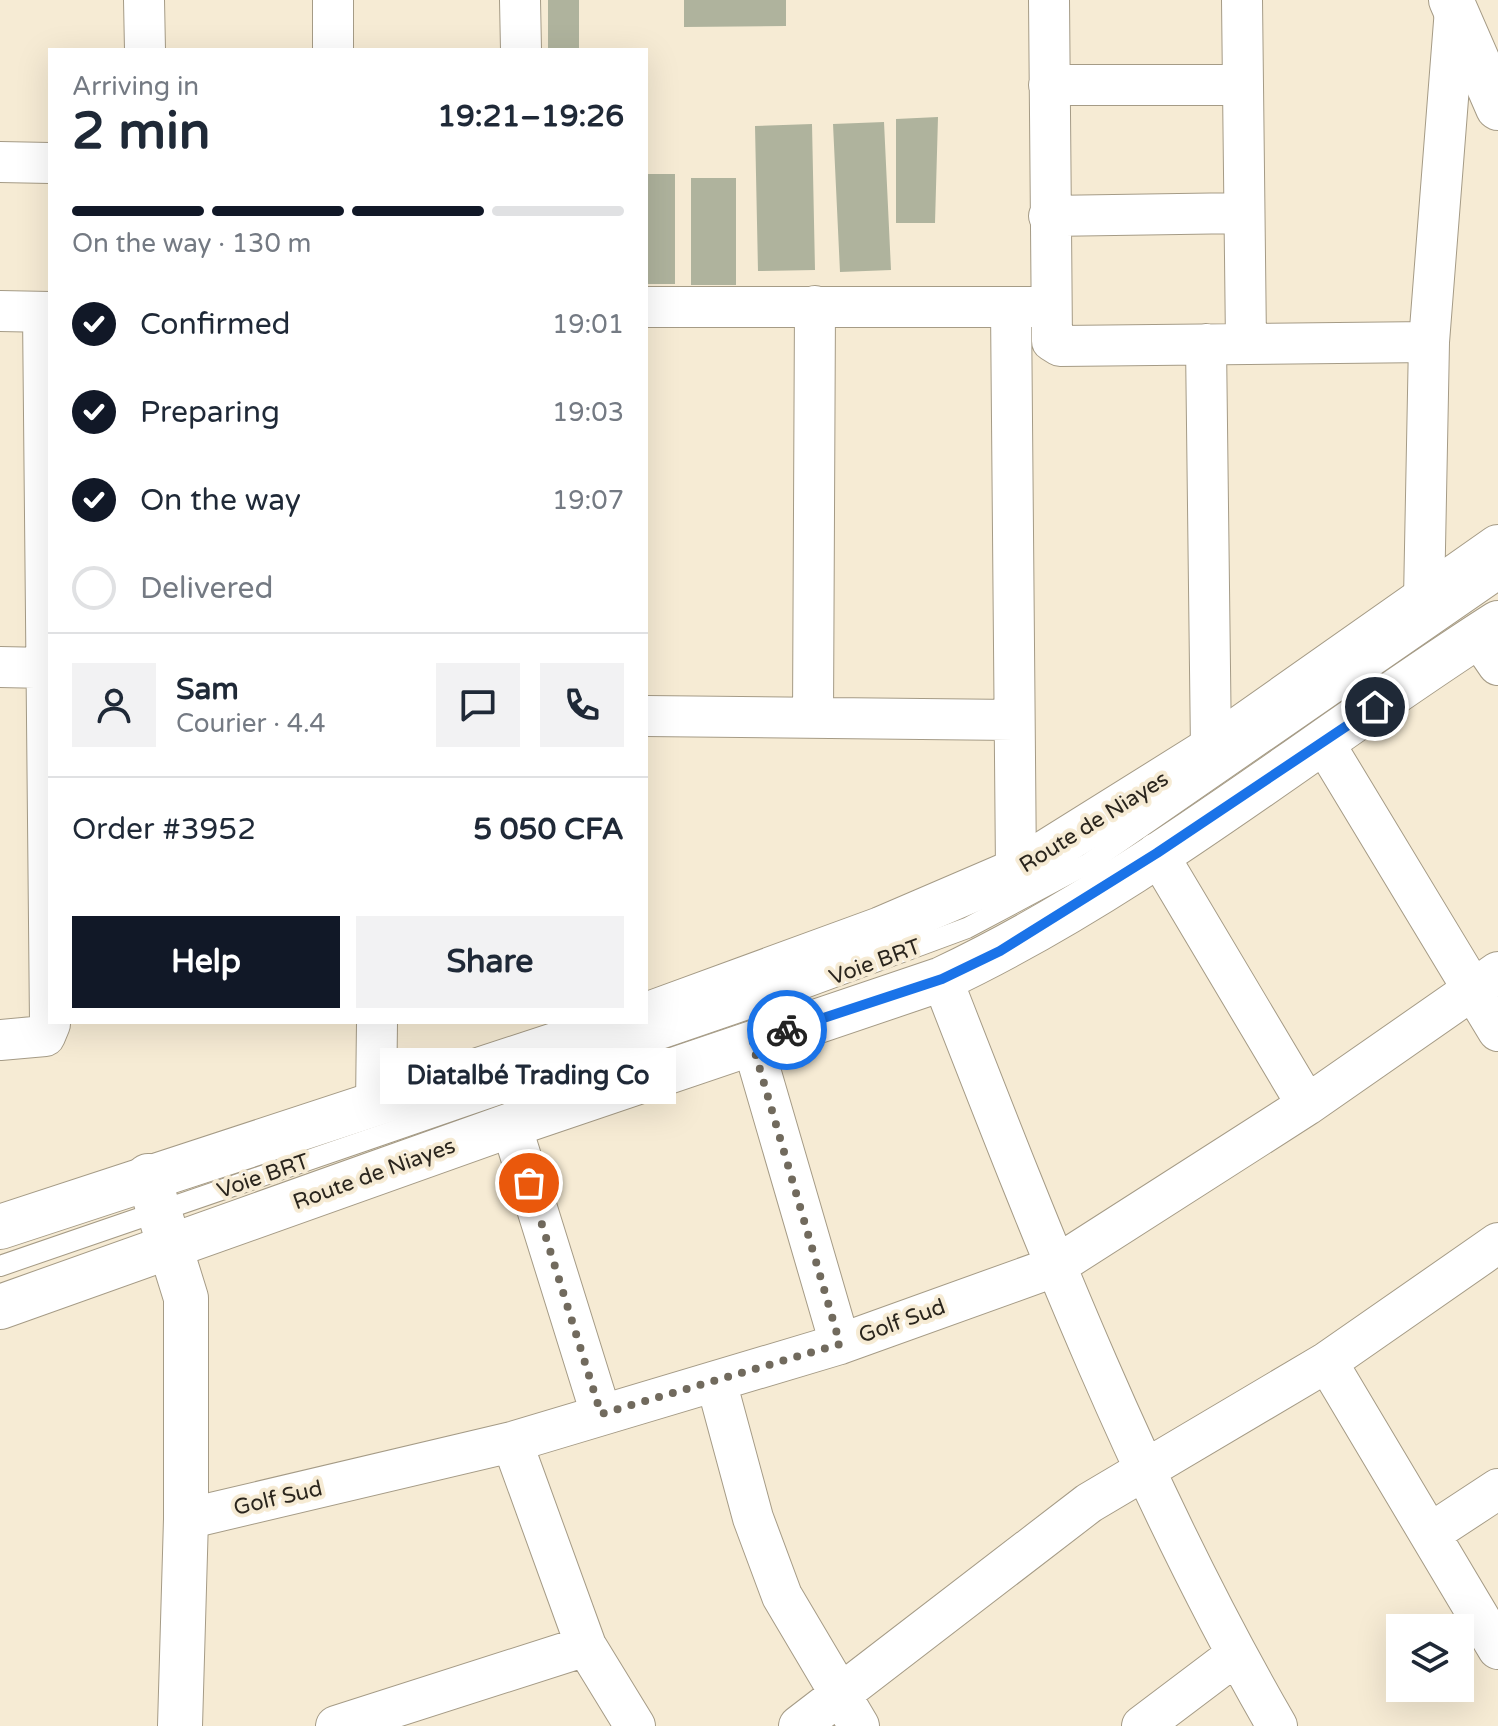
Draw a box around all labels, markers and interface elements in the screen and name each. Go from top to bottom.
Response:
text: Arriving in [72,71,199,102]
text: 19:21–19:26 [437,98,624,135]
text: 2 min [72,100,211,163]
text: On the way · 130 m [72,228,311,259]
icon: check [72,302,116,346]
text: Confirmed [140,306,291,343]
text: 19:01 [552,309,624,340]
icon: check [72,390,116,434]
text: Preparing [140,394,280,431]
text: 19:03 [552,397,624,428]
icon: check [72,478,116,522]
text: On the way [140,482,301,519]
text: 19:07 [552,485,624,516]
text: Delivered [140,570,274,607]
button: person [72,663,156,747]
button: chat [436,663,520,747]
button: phone [540,663,624,747]
text: Sam [176,671,239,708]
pin [1341,673,1409,741]
icon: home [1353,685,1397,729]
text: Courier · 4.4 [176,708,326,739]
street label: Route de Niayes [1015,766,1173,878]
text: Order #3952 [72,811,256,848]
text: 5 050 CFA [473,811,624,848]
button: Help [72,916,340,1008]
button: Share [356,916,624,1008]
street label: Voie BRT [826,933,925,991]
courier [747,990,827,1070]
icon: bike [765,1008,809,1052]
callout: Diatalbé Trading Co [381,1047,677,1103]
text: Diatalbé Trading Co [406,1060,650,1091]
street label: Route de Niayes [289,1133,459,1215]
street label: Voie BRT [214,1148,313,1204]
pin [495,1149,563,1217]
icon: bag [507,1161,551,1205]
street label: Golf Sud [855,1293,949,1349]
street label: Golf Sud [231,1475,325,1521]
map controls [1386,1614,1474,1702]
button: layers [1386,1614,1474,1702]

